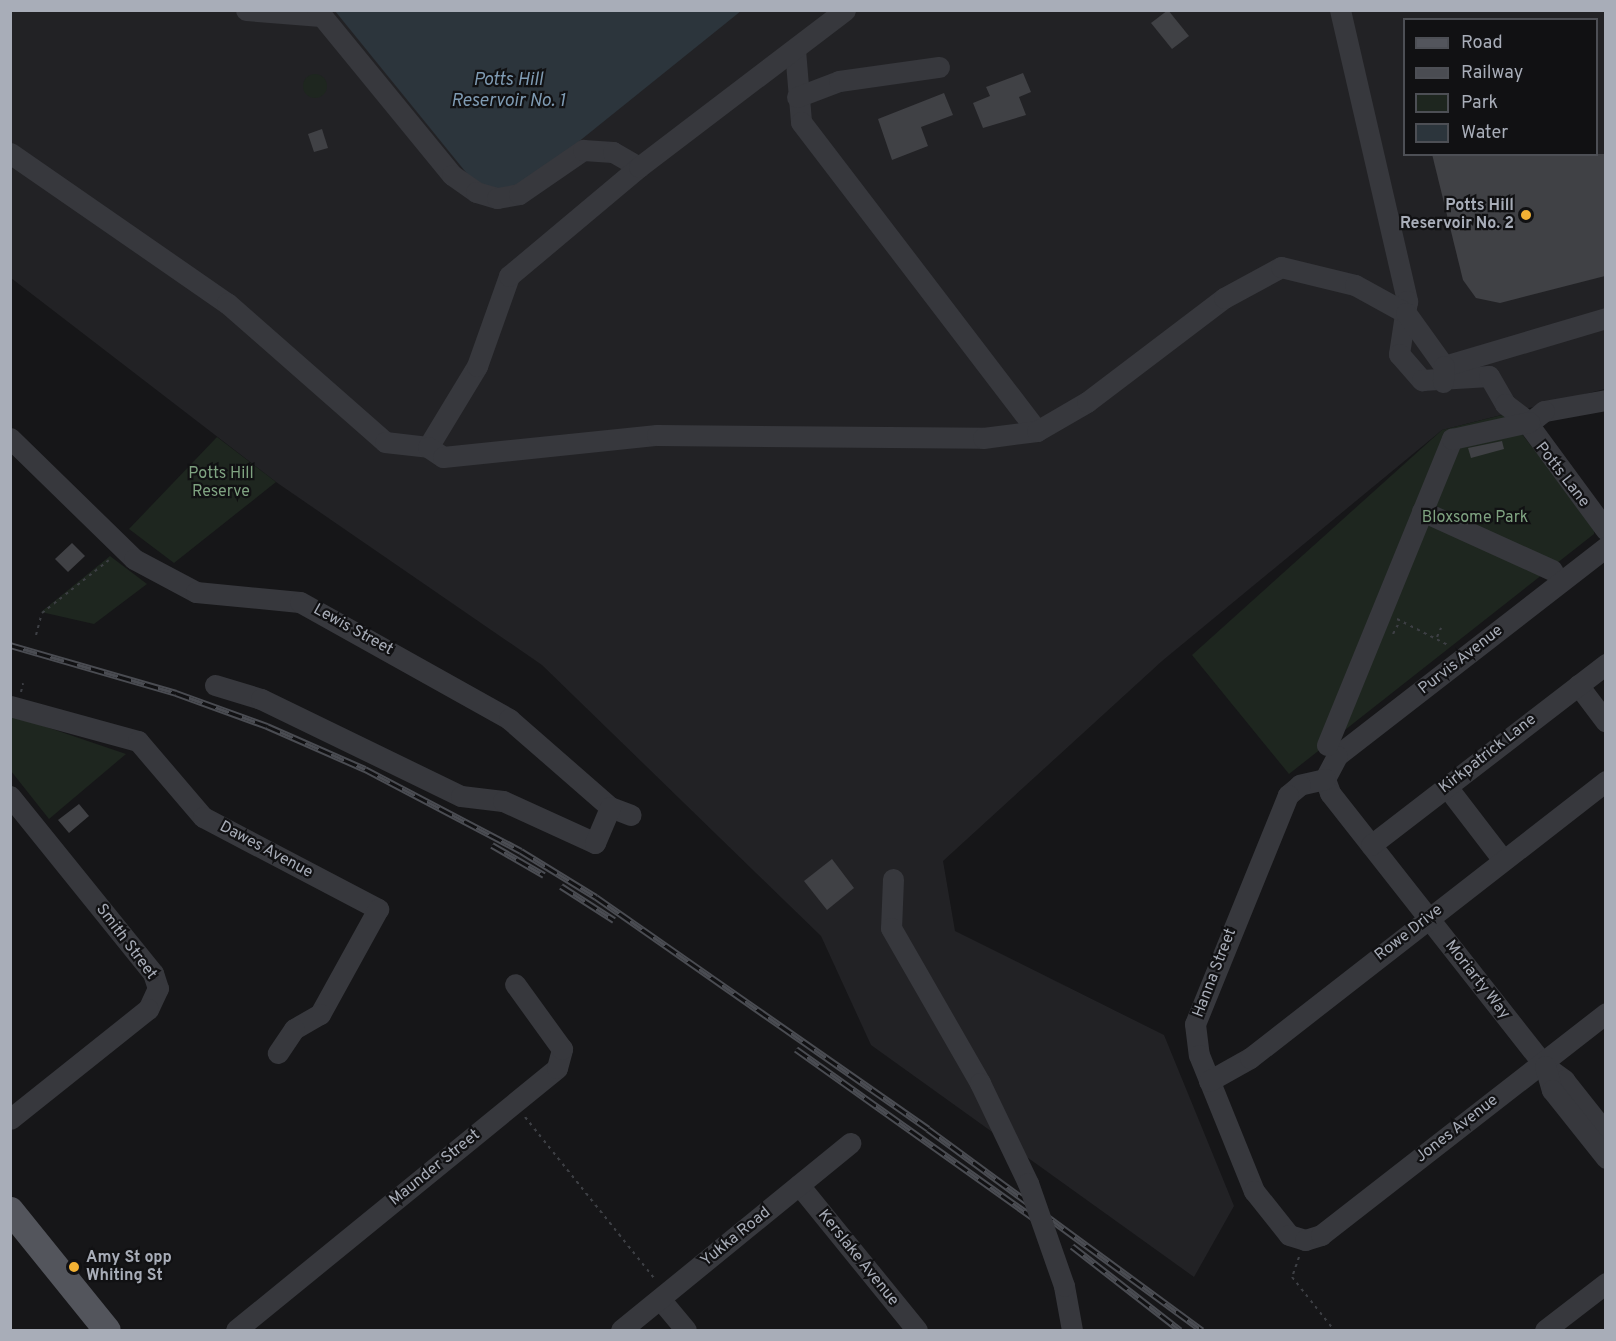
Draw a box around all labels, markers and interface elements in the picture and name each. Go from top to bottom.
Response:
legend [1403,18,1598,156]
text: Road [1461,32,1503,55]
text: Railway [1461,62,1523,85]
water label: Potts Hill Reservoir No. 1 [451,71,565,113]
text: Park [1461,92,1498,115]
text: Water [1461,122,1508,145]
place label: Potts Hill Reservoir No. 2 [1400,196,1514,234]
marker: Potts Hill Reservoir No. 2 [1519,208,1533,222]
street label: Potts Lane [1531,439,1593,511]
park label: Potts Hill Reserve [188,464,254,502]
park label: Bloxsome Park [1422,508,1528,528]
street label: Lewis Street [310,600,396,660]
street label: Purvis Avenue [1415,621,1507,699]
street label: Kirkpatrick Lane [1436,710,1540,798]
street label: Dawes Avenue [216,817,316,883]
street label: Smith Street [91,900,161,984]
street label: Rowe Drive [1371,901,1447,965]
street label: Hanna Street [1189,926,1241,1020]
street label: Moriarty Way [1440,937,1514,1023]
street label: Jones Avenue [1412,1091,1502,1167]
street label: Maunder Street [386,1126,484,1210]
street label: Yukka Road [697,1203,775,1271]
street label: Kerslake Avenue [813,1206,903,1310]
place label: Amy St opp Whiting St [86,1248,172,1286]
marker: Amy St opp Whiting St [67,1260,81,1274]

